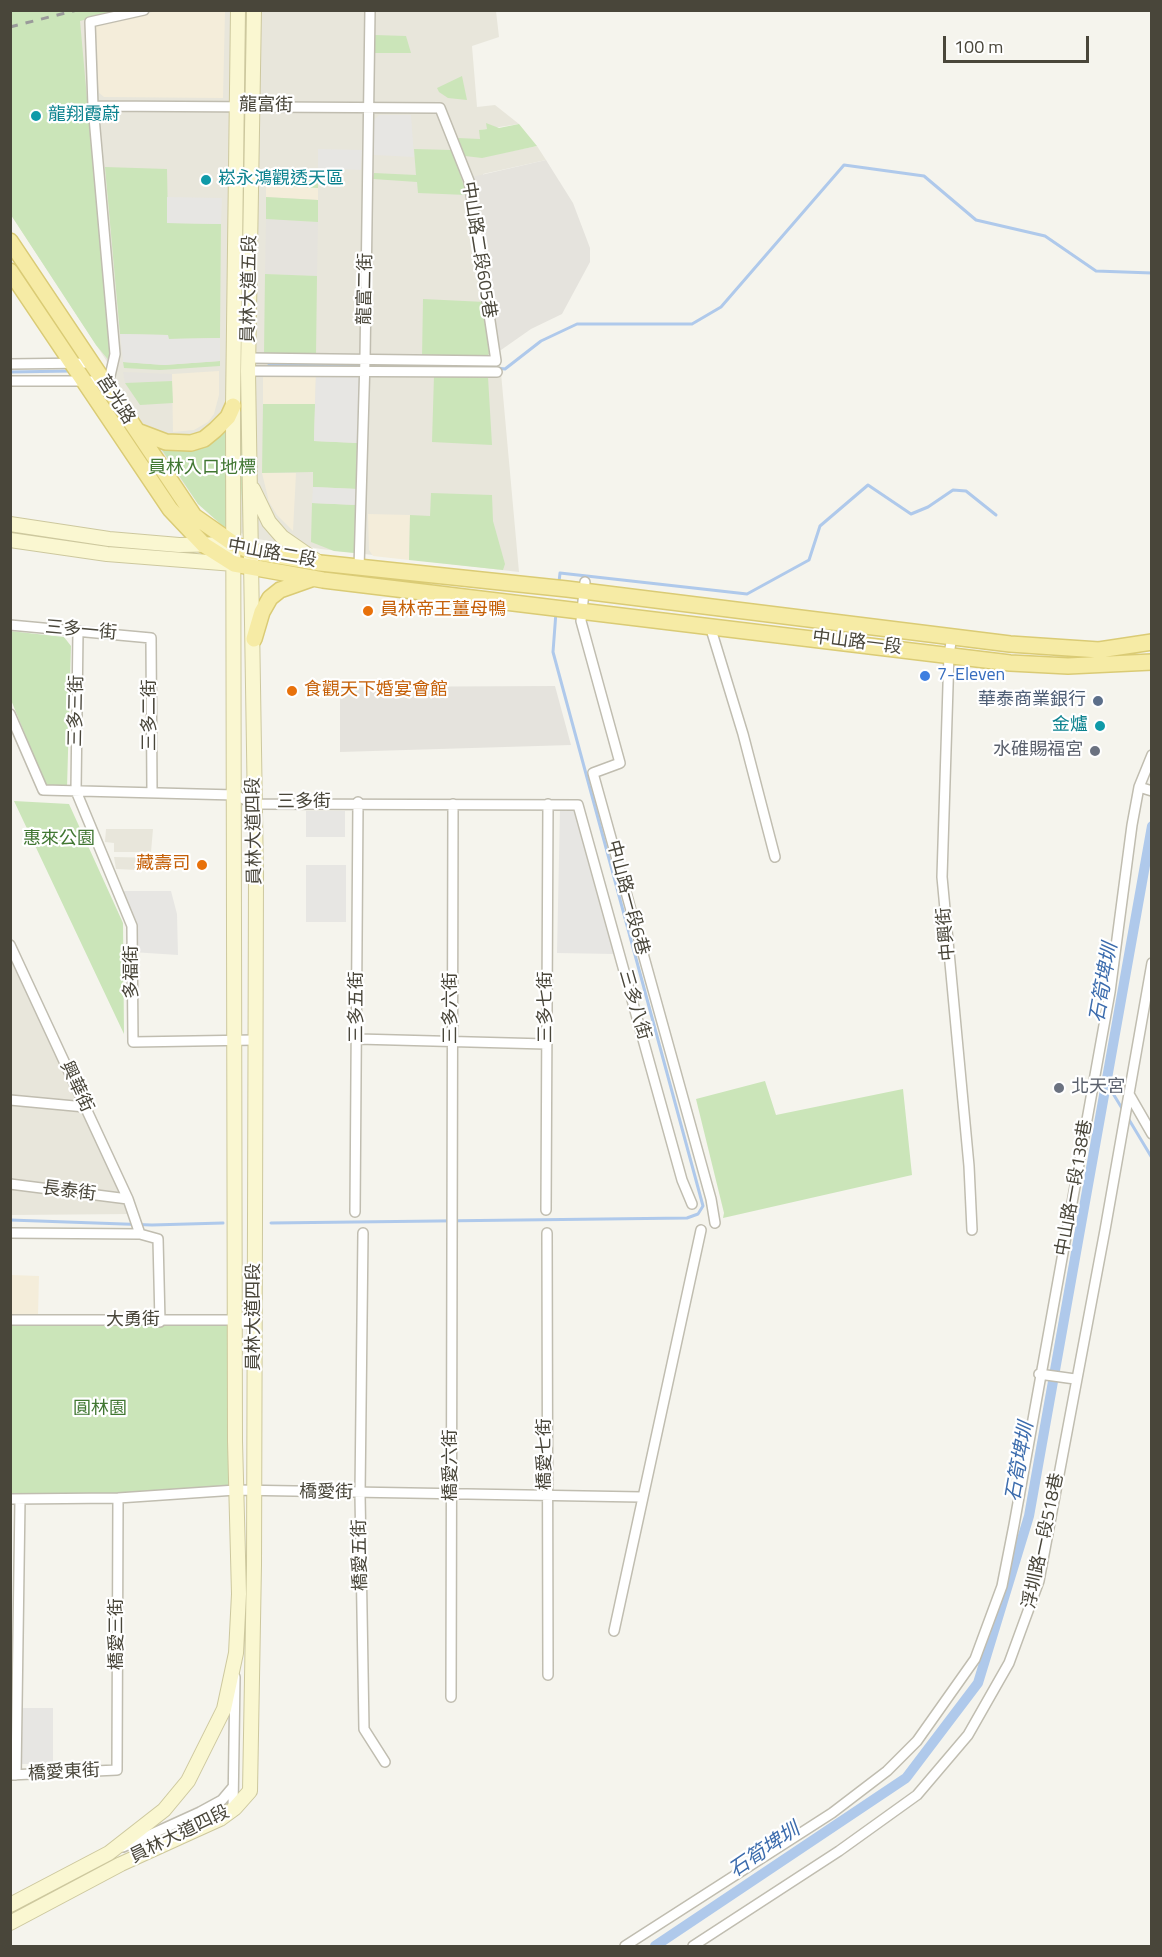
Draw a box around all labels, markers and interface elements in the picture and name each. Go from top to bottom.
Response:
scale bar [946,24,1092,62]
text: 100 m [954,33,1003,60]
street label: 龍富街 [239,95,293,117]
place label: 龍翔霞蔚 [48,105,120,127]
marker: 龍翔霞蔚 [29,109,43,123]
place label: 崧永鴻觀透天區 [218,169,344,191]
marker: 崧永鴻觀透天區 [199,173,213,187]
street label: 中山路二段605巷 [457,180,499,320]
street label: 員林大道五段 [238,235,262,343]
street label: 龍富二街 [355,253,377,325]
street label: 莒光路 [91,371,139,429]
park label: 員林入口地標 [148,458,256,480]
street label: 中山路二段 [226,536,318,572]
place label: 員林帝王薑母鴨 [380,600,506,622]
marker: 員林帝王薑母鴨 [361,604,375,618]
street label: 三多一街 [44,617,118,645]
street label: 中山路一段 [811,627,903,659]
place label: 7-Eleven [937,665,1005,687]
marker: 7-Eleven [918,669,932,683]
street label: 三多三街 [66,675,88,747]
street label: 三多二街 [140,679,162,751]
place label: 食觀天下婚宴會館 [304,680,448,702]
marker: 食觀天下婚宴會館 [285,684,299,698]
place label: 華泰商業銀行 [978,690,1086,712]
marker: 華泰商業銀行 [1091,694,1105,708]
place label: 金爐 [1052,715,1088,737]
marker: 金爐 [1093,719,1107,733]
place label: 水碓賜福宮 [993,740,1083,762]
marker: 水碓賜福宮 [1088,744,1102,758]
street label: 員林大道四段 [243,777,267,885]
street label: 三多街 [277,792,331,814]
park label: 惠來公園 [23,829,95,851]
street label: 中山路一段6巷 [601,838,653,958]
place label: 藏壽司 [136,854,190,876]
marker: 藏壽司 [195,858,209,872]
street label: 中興街 [934,906,960,962]
water label: 石筍埤圳 [1086,942,1124,1024]
street label: 多福街 [122,945,144,999]
street label: 三多八街 [614,967,654,1043]
street label: 三多五街 [347,971,369,1043]
street label: 三多七街 [536,971,558,1043]
street label: 三多六街 [441,972,463,1044]
street label: 興華街 [55,1058,97,1116]
place label: 北天宮 [1071,1077,1125,1099]
marker: 北天宮 [1052,1081,1066,1095]
street label: 中山路一段138巷 [1052,1118,1098,1258]
street label: 長泰街 [41,1178,97,1206]
street label: 員林大道四段 [244,1263,266,1371]
street label: 大勇街 [106,1310,160,1332]
park label: 圓林園 [73,1399,127,1421]
street label: 橋愛七街 [535,1418,557,1490]
water label: 石筍埤圳 [1002,1421,1040,1503]
street label: 橋愛六街 [441,1429,463,1501]
street label: 浮圳路一段518巷 [1019,1471,1069,1611]
street label: 橋愛街 [299,1482,353,1504]
street label: 橋愛五街 [350,1519,372,1591]
street label: 橋愛三街 [107,1598,129,1670]
street label: 橋愛東街 [27,1760,101,1786]
street label: 員林大道四段 [127,1802,233,1868]
water label: 石筍埤圳 [725,1819,805,1883]

